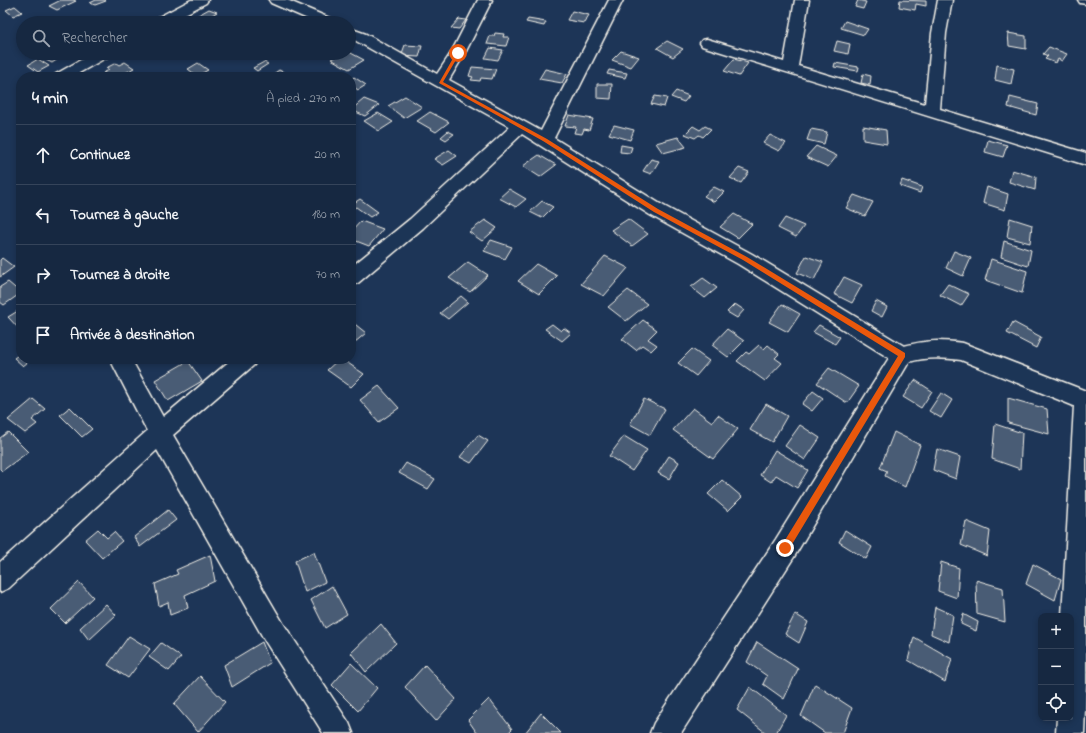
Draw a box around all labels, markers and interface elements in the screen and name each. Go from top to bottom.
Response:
search box [16,16,356,60]
icon: search [30,27,52,49]
text: Rechercher [62,27,127,49]
route start [449,44,467,62]
text: 4 min [32,86,68,111]
text: À pied · 270 m [266,89,340,108]
icon: ahead [32,144,54,166]
text: Continuez [70,144,130,166]
text: 20 m [315,145,340,164]
icon: left [32,204,54,226]
text: Tournez à gauche [70,204,178,226]
text: 180 m [312,205,340,224]
icon: right [32,264,54,286]
text: Tournez à droite [70,264,170,286]
text: 70 m [316,265,340,284]
icon: arrive [32,324,54,346]
text: Arrivée à destination [70,324,195,346]
route end [776,539,794,557]
map controls [1038,613,1074,721]
button: + [1038,613,1074,649]
button: − [1038,649,1074,685]
button: locate [1038,685,1074,721]

